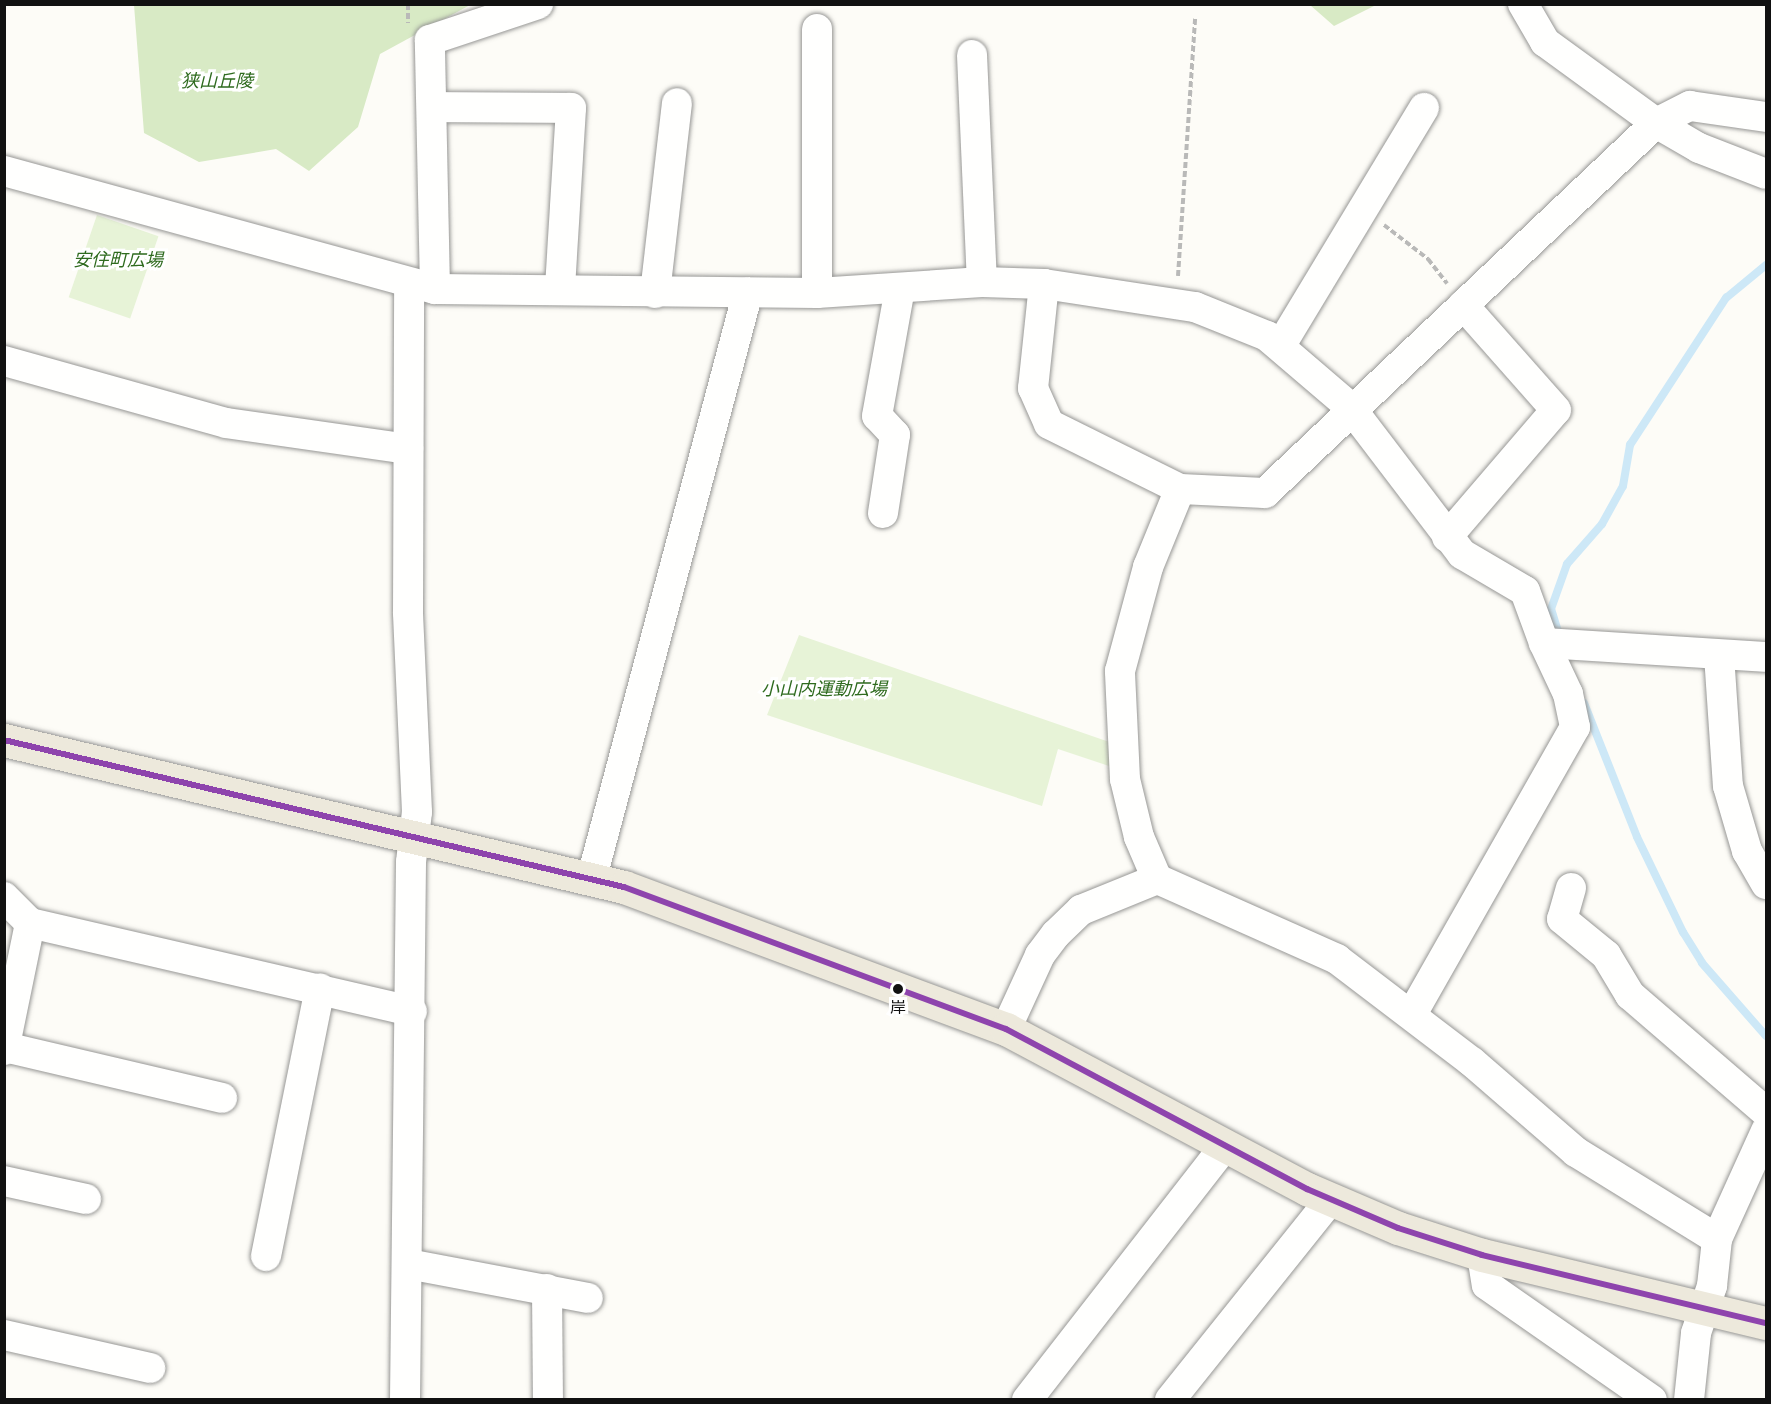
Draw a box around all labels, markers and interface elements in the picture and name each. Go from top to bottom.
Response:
park label: 狭山丘陵 [181,70,253,92]
park label: 安住町広場 [73,249,163,271]
park label: 小山内運動広場 [761,678,887,700]
marker: 岸 [892,983,904,995]
place label: 岸 [890,997,906,1017]

